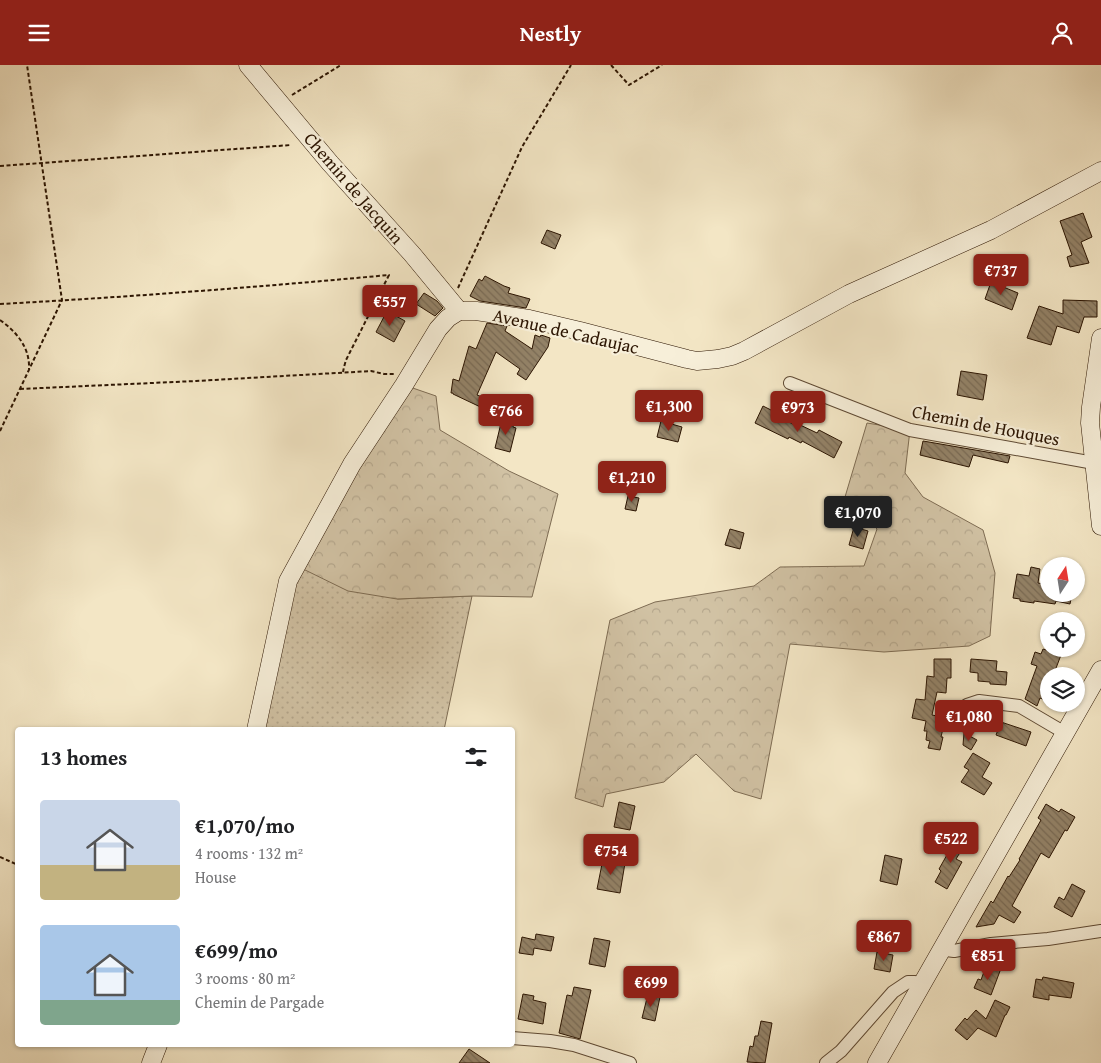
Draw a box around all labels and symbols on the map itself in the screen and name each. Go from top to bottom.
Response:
street label: Chemin de Jacquin [298,126,410,250]
pin: €737 [971,253,1031,296]
pin: €557 [360,285,420,327]
street label: Avenue de Cadaujac [490,301,642,361]
pin: €1,300 [628,389,710,432]
pin: €973 [768,391,828,433]
pin: €766 [476,393,536,436]
street label: Chemin de Houques [910,397,1062,453]
pin: €1,210 [591,461,673,503]
pin: €1,070 [817,495,899,538]
north arrow [1040,557,1085,603]
pin: €1,080 [928,699,1010,742]
pin: €522 [921,821,981,864]
pin: €754 [581,833,641,876]
pin: €867 [854,919,914,962]
pin: €851 [958,939,1018,981]
pin: €699 [621,965,681,1008]

